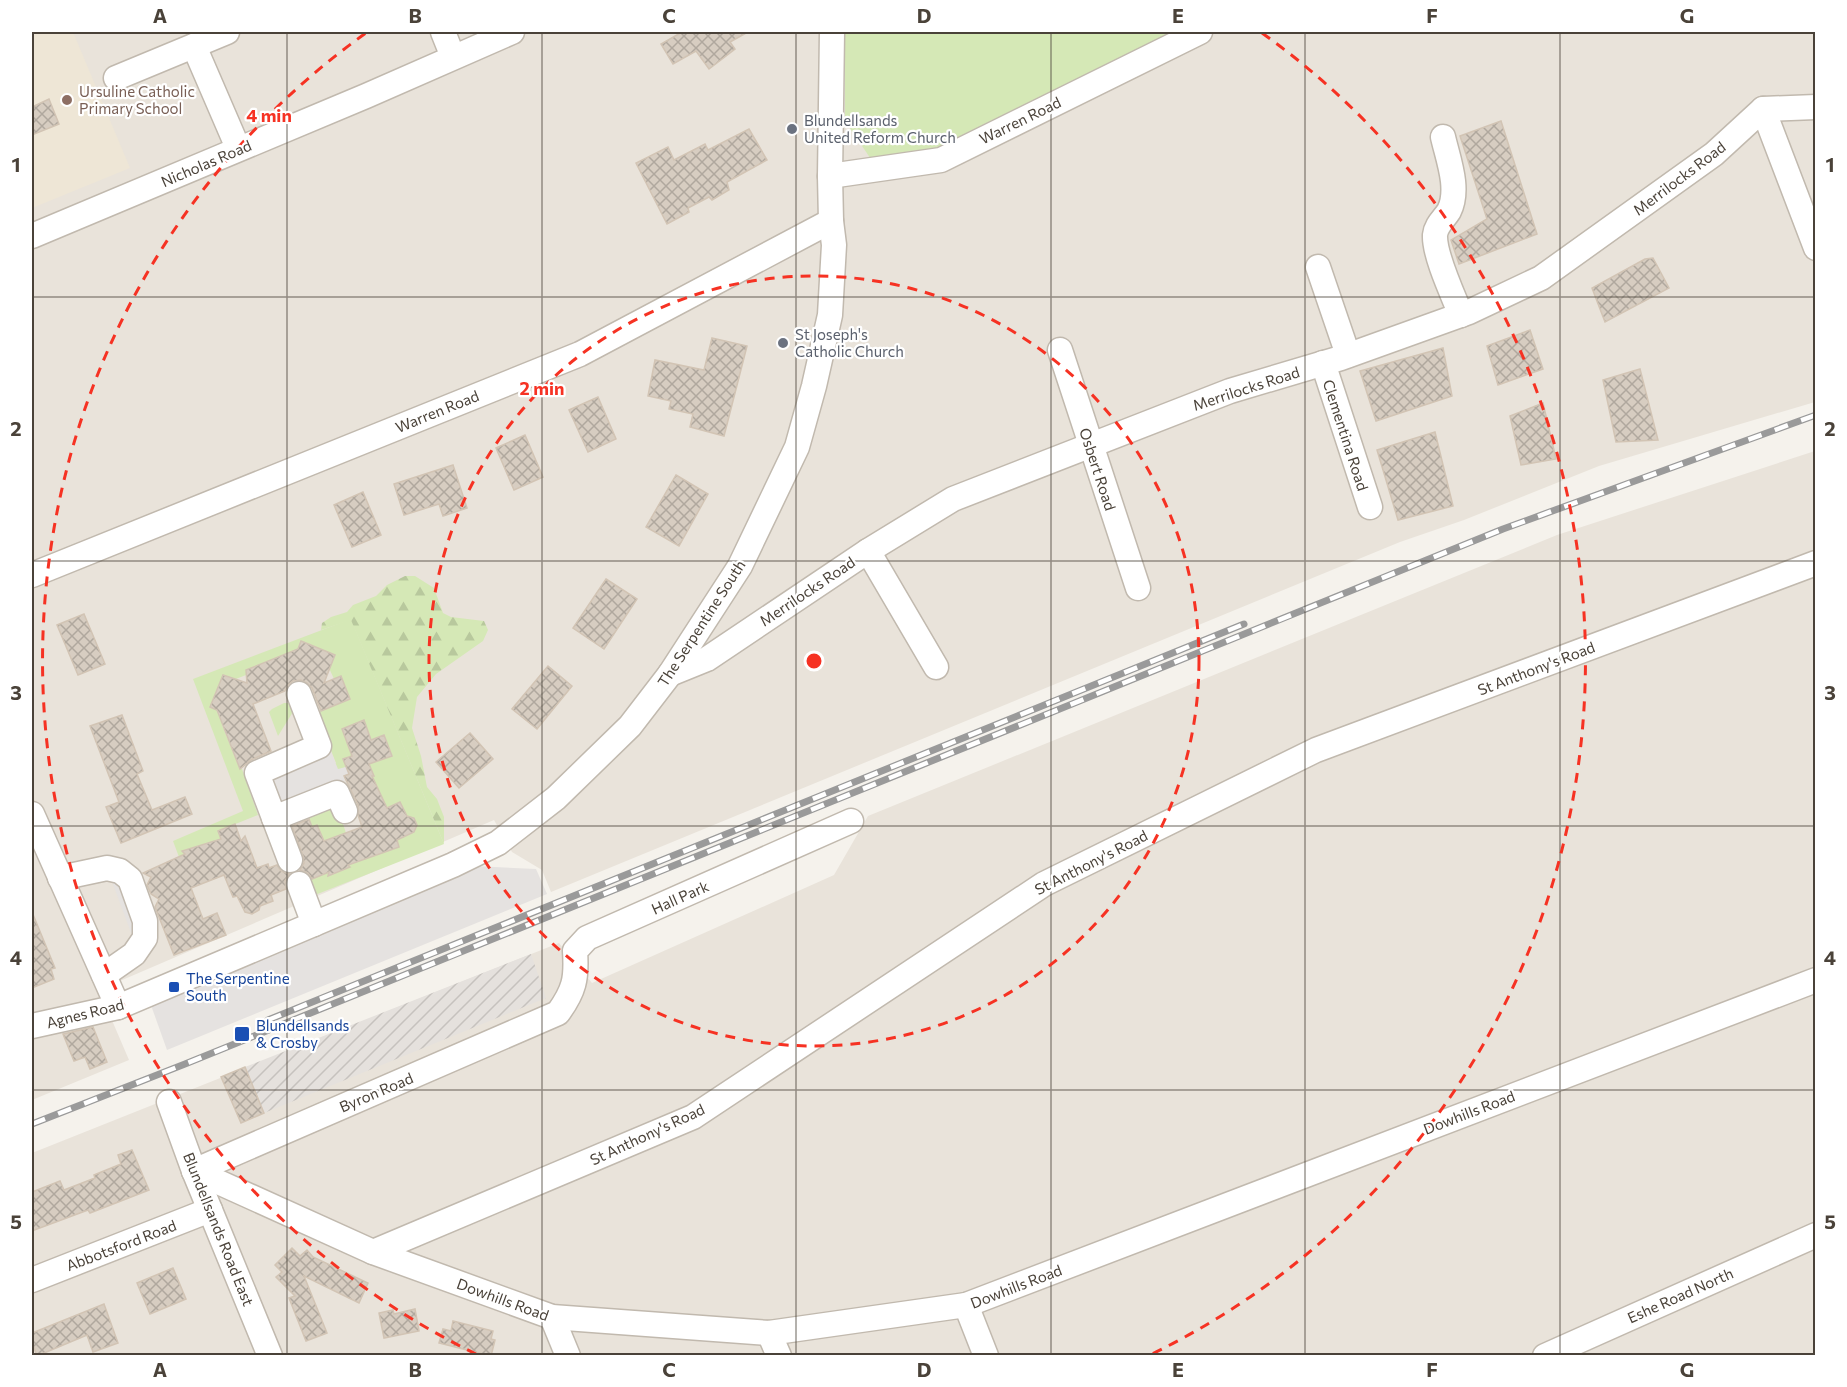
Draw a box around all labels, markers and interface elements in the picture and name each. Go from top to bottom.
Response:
text: A [153,3,167,27]
text: B [408,3,422,27]
text: C [662,3,676,27]
text: D [917,3,931,27]
text: E [1172,3,1184,27]
text: F [1426,3,1438,27]
text: G [1680,3,1694,27]
place label: Ursuline Catholic Primary School [79,82,195,117]
marker: Ursuline Catholic Primary School [60,93,74,107]
street label: Warren Road [976,93,1064,147]
text: 4 min [246,104,292,126]
place label: Blundellsands United Reform Church [804,111,956,146]
marker: Blundellsands United Reform Church [785,122,799,136]
street label: Nicholas Road [158,136,254,190]
street label: Merrilocks Road [1629,137,1729,219]
text: 1 [11,152,21,176]
text: 1 [1825,152,1835,176]
place label: St Joseph's Catholic Church [795,325,904,360]
marker: St Joseph's Catholic Church [776,336,790,350]
street label: Merrilocks Road [1190,362,1302,414]
text: 2 min [520,377,564,399]
street label: Clementina Road [1320,377,1372,493]
street label: Warren Road [393,386,481,436]
text: 2 [10,416,22,440]
text: 2 [1824,416,1836,440]
street label: Osbert Road [1076,425,1120,513]
street label: Merrilocks Road [756,552,858,630]
street label: The Serpentine South [653,556,749,690]
street label: St Anthony's Road [1475,637,1597,699]
centre of rings [804,651,824,671]
text: 3 [10,680,22,704]
text: 3 [1824,680,1836,704]
street label: St Anthony's Road [1032,826,1150,898]
street label: Hall Park [648,876,712,918]
text: 4 [10,945,22,969]
text: 4 [1824,945,1836,969]
place label: The Serpentine South [186,969,290,1004]
marker: The Serpentine South [167,980,181,994]
street label: Agnes Road [44,995,126,1031]
place label: Blundellsands & Crosby [256,1016,350,1051]
marker: Blundellsands & Crosby [233,1025,251,1043]
street label: Byron Road [336,1068,416,1116]
street label: Dowhills Road [1421,1086,1517,1138]
street label: St Anthony's Road [587,1100,707,1168]
street label: Blundellsands Road East [180,1150,258,1308]
text: 5 [10,1209,22,1233]
text: 5 [1824,1209,1836,1233]
street label: Abbotsford Road [63,1216,179,1274]
street label: Dowhills Road [968,1260,1064,1312]
street label: Eshe Road North [1624,1264,1736,1326]
street label: Dowhills Road [455,1274,551,1324]
text: A [153,1357,167,1381]
text: B [408,1357,422,1381]
text: C [662,1357,676,1381]
text: D [917,1357,931,1381]
text: E [1172,1357,1184,1381]
text: F [1426,1357,1438,1381]
text: G [1680,1357,1694,1381]

